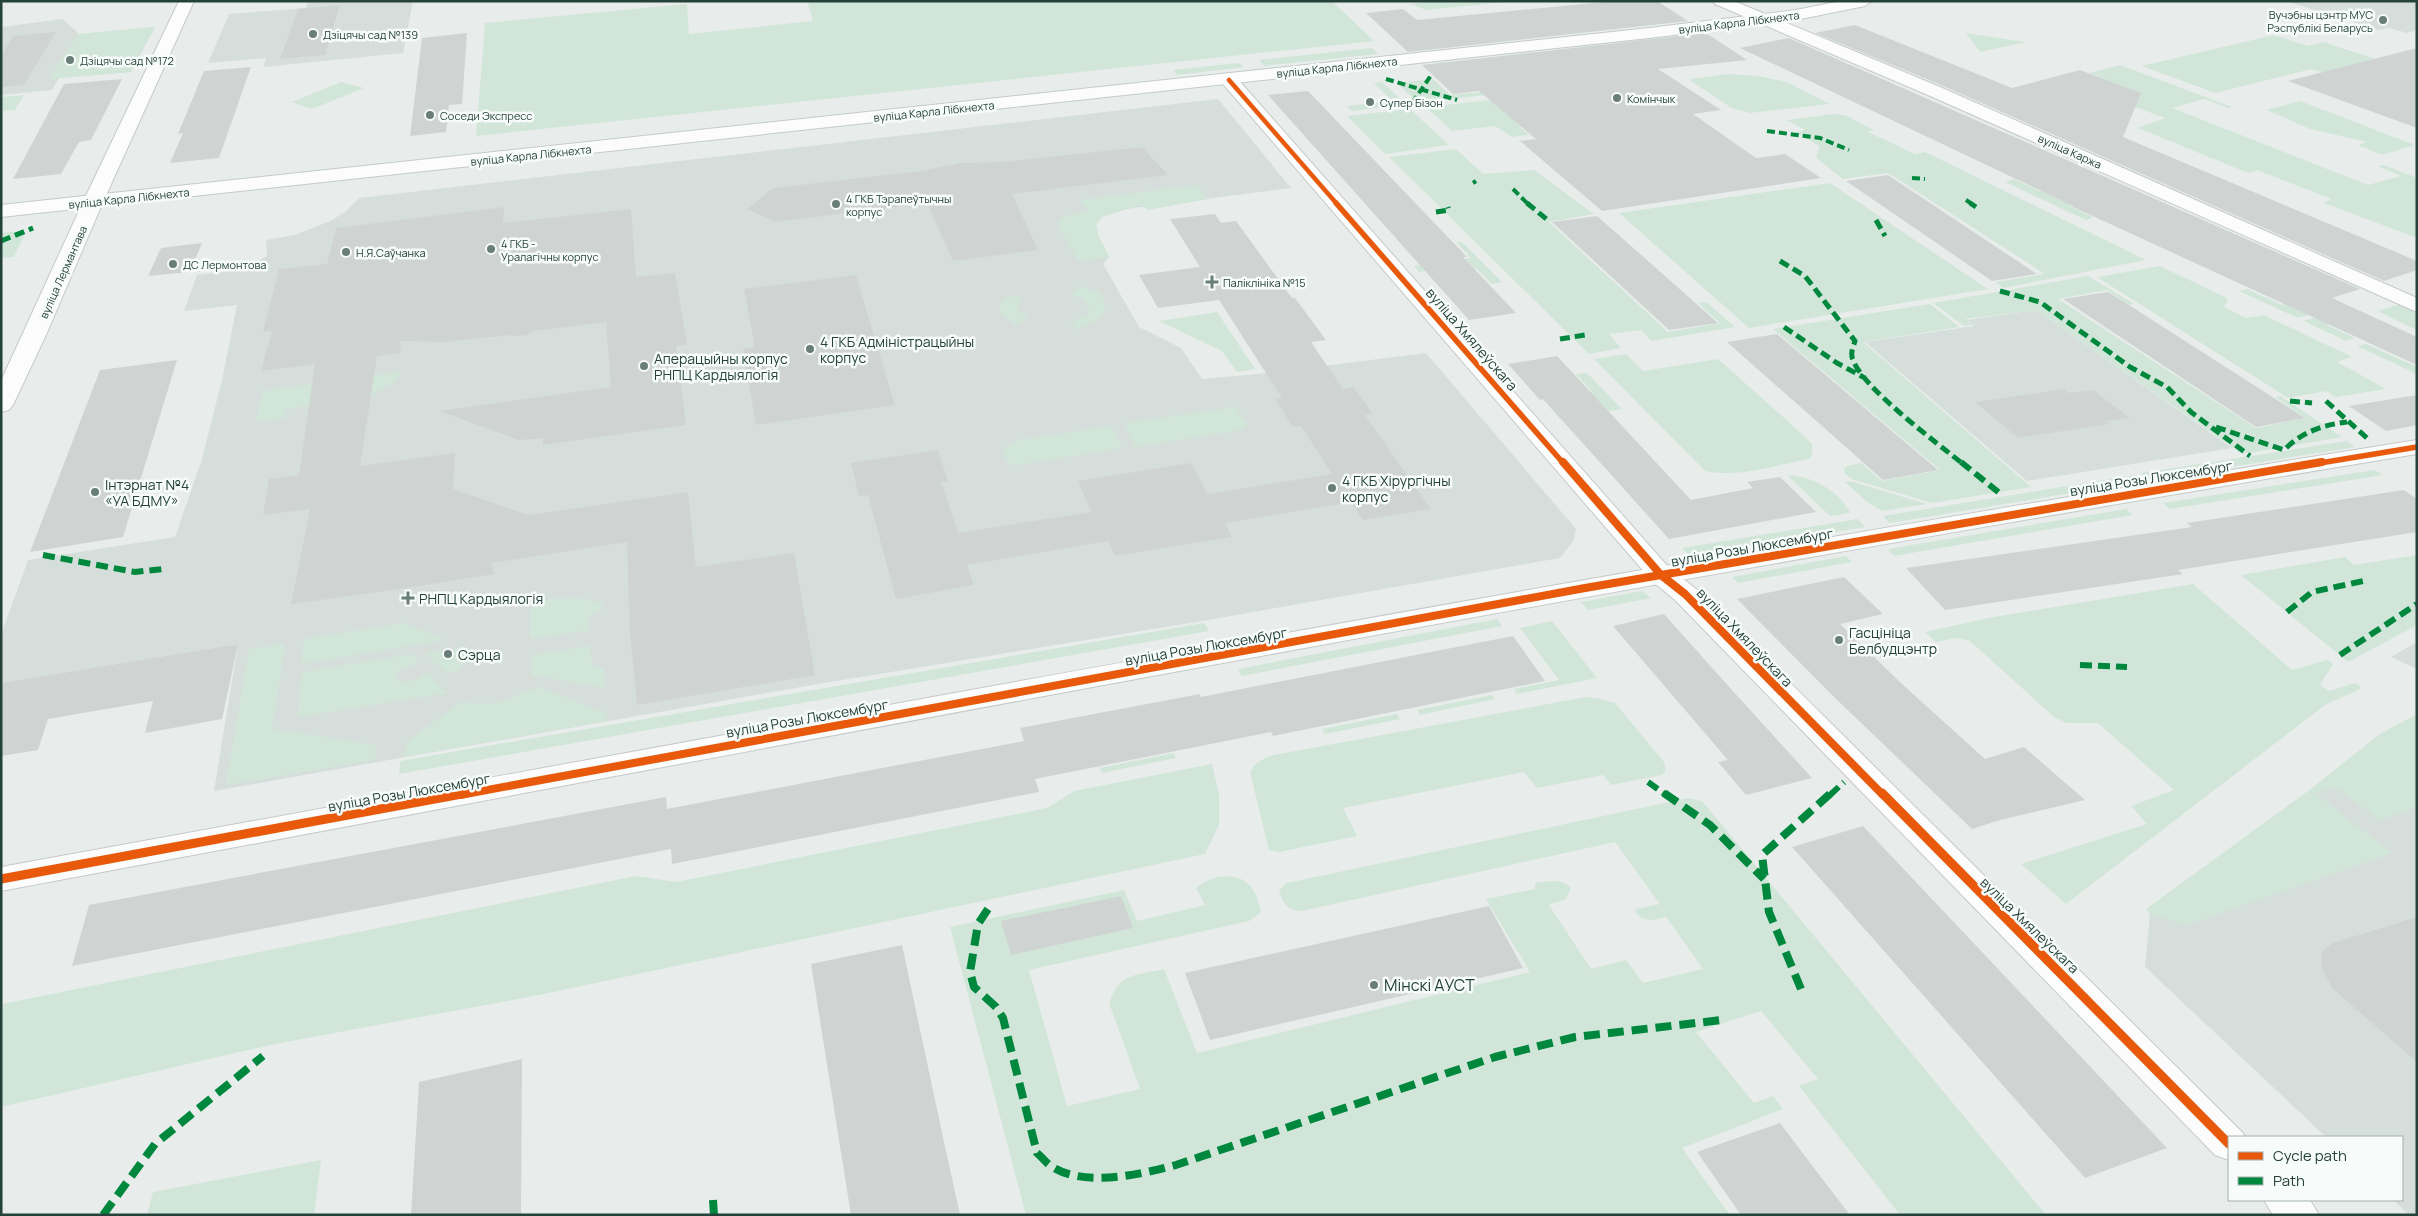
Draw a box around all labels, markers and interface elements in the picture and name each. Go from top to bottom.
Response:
street label: вуліца Карла Лібкнехта [1678,7,1800,37]
place label: Вучэбны цэнтр МУС Рэспублікі Беларусь [2267,7,2373,35]
marker: Вучэбны цэнтр МУС Рэспублікі Беларусь [2377,14,2389,26]
place label: Дзіцячы сад №139 [323,27,418,42]
marker: Дзіцячы сад №139 [307,28,319,40]
place label: Дзіцячы сад №172 [80,53,174,68]
street label: вуліца Карла Лібкнехта [1276,53,1398,81]
marker: Дзіцячы сад №172 [64,54,76,66]
place label: Комінчык [1627,91,1676,106]
marker: Комінчык [1611,92,1623,104]
place label: Супер Бізон [1380,95,1443,110]
marker: Супер Бізон [1364,96,1376,108]
street label: вуліца Карла Лібкнехта [873,97,995,125]
place label: Соседи Экспресс [440,108,532,123]
marker: Соседи Экспресс [424,109,436,121]
street label: вуліца Каржа [2036,130,2104,172]
street label: вуліца Карла Лібкнехта [470,141,592,169]
street label: вуліца Карла Лібкнехта [68,184,190,212]
place label: 4 ГКБ Тэрапеўтычны корпус [846,191,951,219]
marker: 4 ГКБ Тэрапеўтычны корпус [830,198,842,210]
street label: вуліца Лермантава [36,223,90,321]
place label: 4 ГКБ - Уралагічны корпус [501,236,599,264]
marker: 4 ГКБ - Уралагічны корпус [485,243,497,255]
place label: Н.Я.Саўчанка [356,245,426,260]
marker: Н.Я.Саўчанка [340,246,352,258]
place label: ДС Лермонтова [183,257,266,272]
marker: ДС Лермонтова [167,258,179,270]
marker: Паліклініка №15 [1205,275,1219,289]
place label: Паліклініка №15 [1223,275,1306,290]
street label: вуліца Хмялеўскага [1422,283,1522,395]
place label: 4 ГКБ Адміністрацыйны корпус [820,332,974,367]
marker: 4 ГКБ Адміністрацыйны корпус [804,343,816,355]
place label: Аперацыйны корпус РНПЦ Кардыялогія [654,349,788,384]
marker: Аперацыйны корпус РНПЦ Кардыялогія [638,360,650,372]
street label: вуліца Розы Люксембург [2068,456,2234,500]
place label: 4 ГКБ Хірургічны корпус [1342,471,1451,506]
place label: Інтэрнат №4 «УА БДМУ» [105,475,189,510]
marker: 4 ГКБ Хірургічны корпус [1326,482,1338,494]
marker: Інтэрнат №4 «УА БДМУ» [89,486,101,498]
street label: вуліца Розы Люксембург [1670,523,1835,571]
street label: вуліца Хмялеўскага [1693,583,1797,691]
place label: РНПЦ Кардыялогія [419,589,543,608]
marker: РНПЦ Кардыялогія [401,591,415,605]
street label: вуліца Розы Люксембург [1124,622,1289,670]
place label: Гасцініца Белбудцэнтр [1849,623,1937,658]
marker: Гасцініца Белбудцэнтр [1833,634,1845,646]
place label: Сэрца [458,645,500,664]
marker: Сэрца [442,648,454,660]
street label: вуліца Розы Люксембург [725,694,890,742]
street label: вуліца Розы Люксембург [327,768,492,816]
street label: вуліца Хмялеўскага [1976,873,2084,977]
place label: Мінскі АУСТ [1384,974,1475,996]
marker: Мінскі АУСТ [1368,979,1380,991]
legend [2228,1136,2403,1201]
text: Cycle path [2273,1145,2347,1166]
text: Path [2273,1170,2305,1191]

